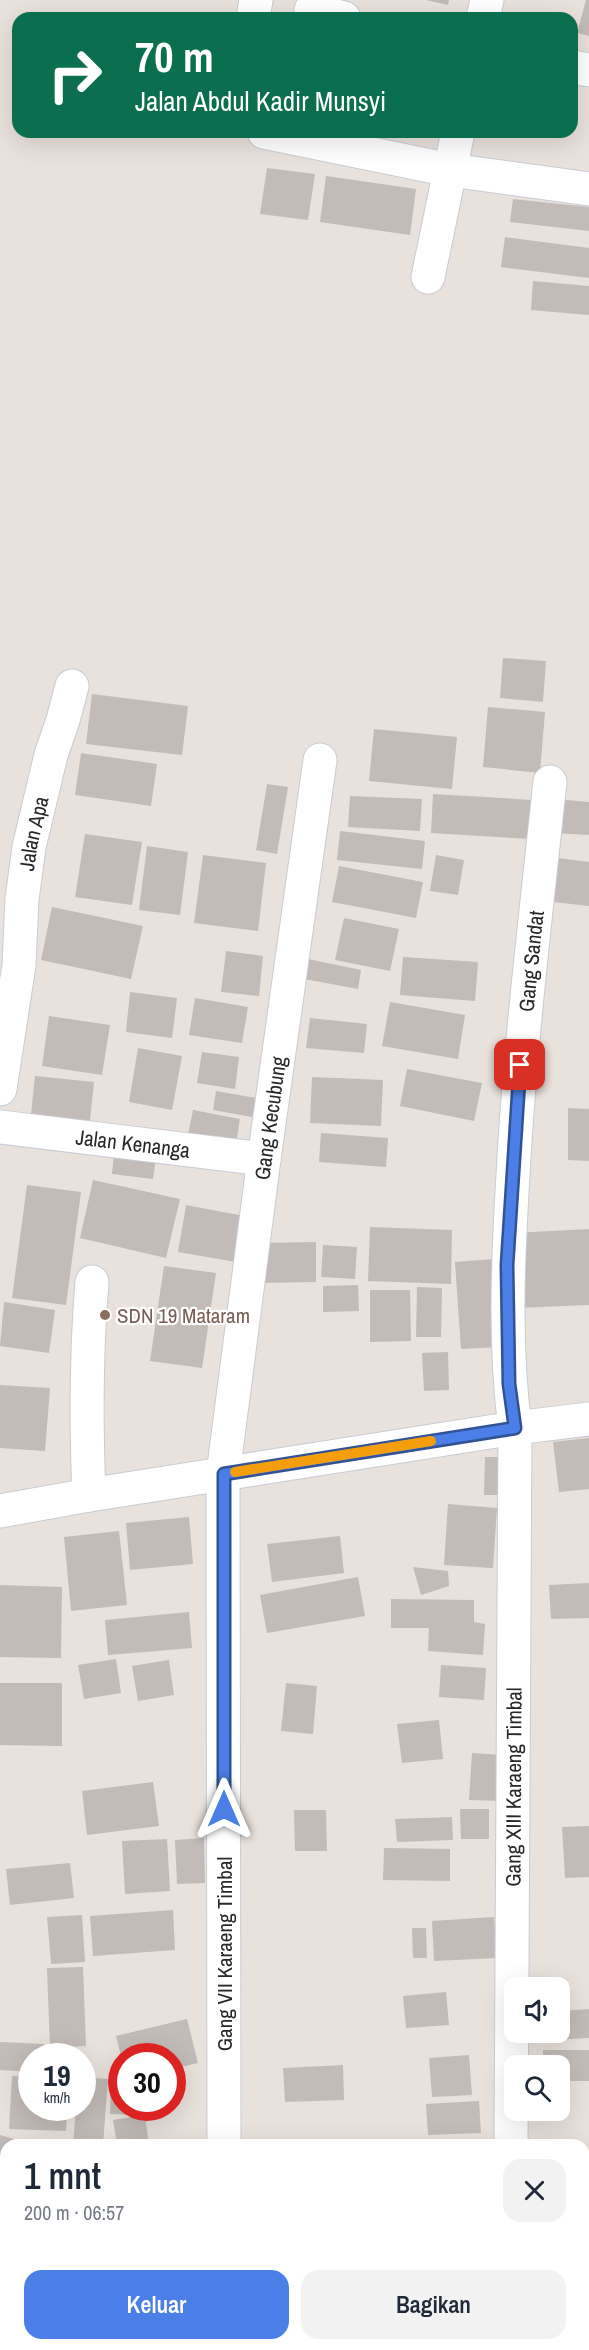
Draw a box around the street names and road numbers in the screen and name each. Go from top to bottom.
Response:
street label: Jalan Apa [11,793,55,873]
street label: Gang Sandat [511,909,550,1013]
street label: Gang Kecubung [247,1054,293,1182]
street label: Jalan Kenanga [74,1122,192,1164]
street label: Gang XIII Karaeng Timbal [498,1687,528,1887]
street label: Gang VII Karaeng Timbal [210,1857,239,2051]

